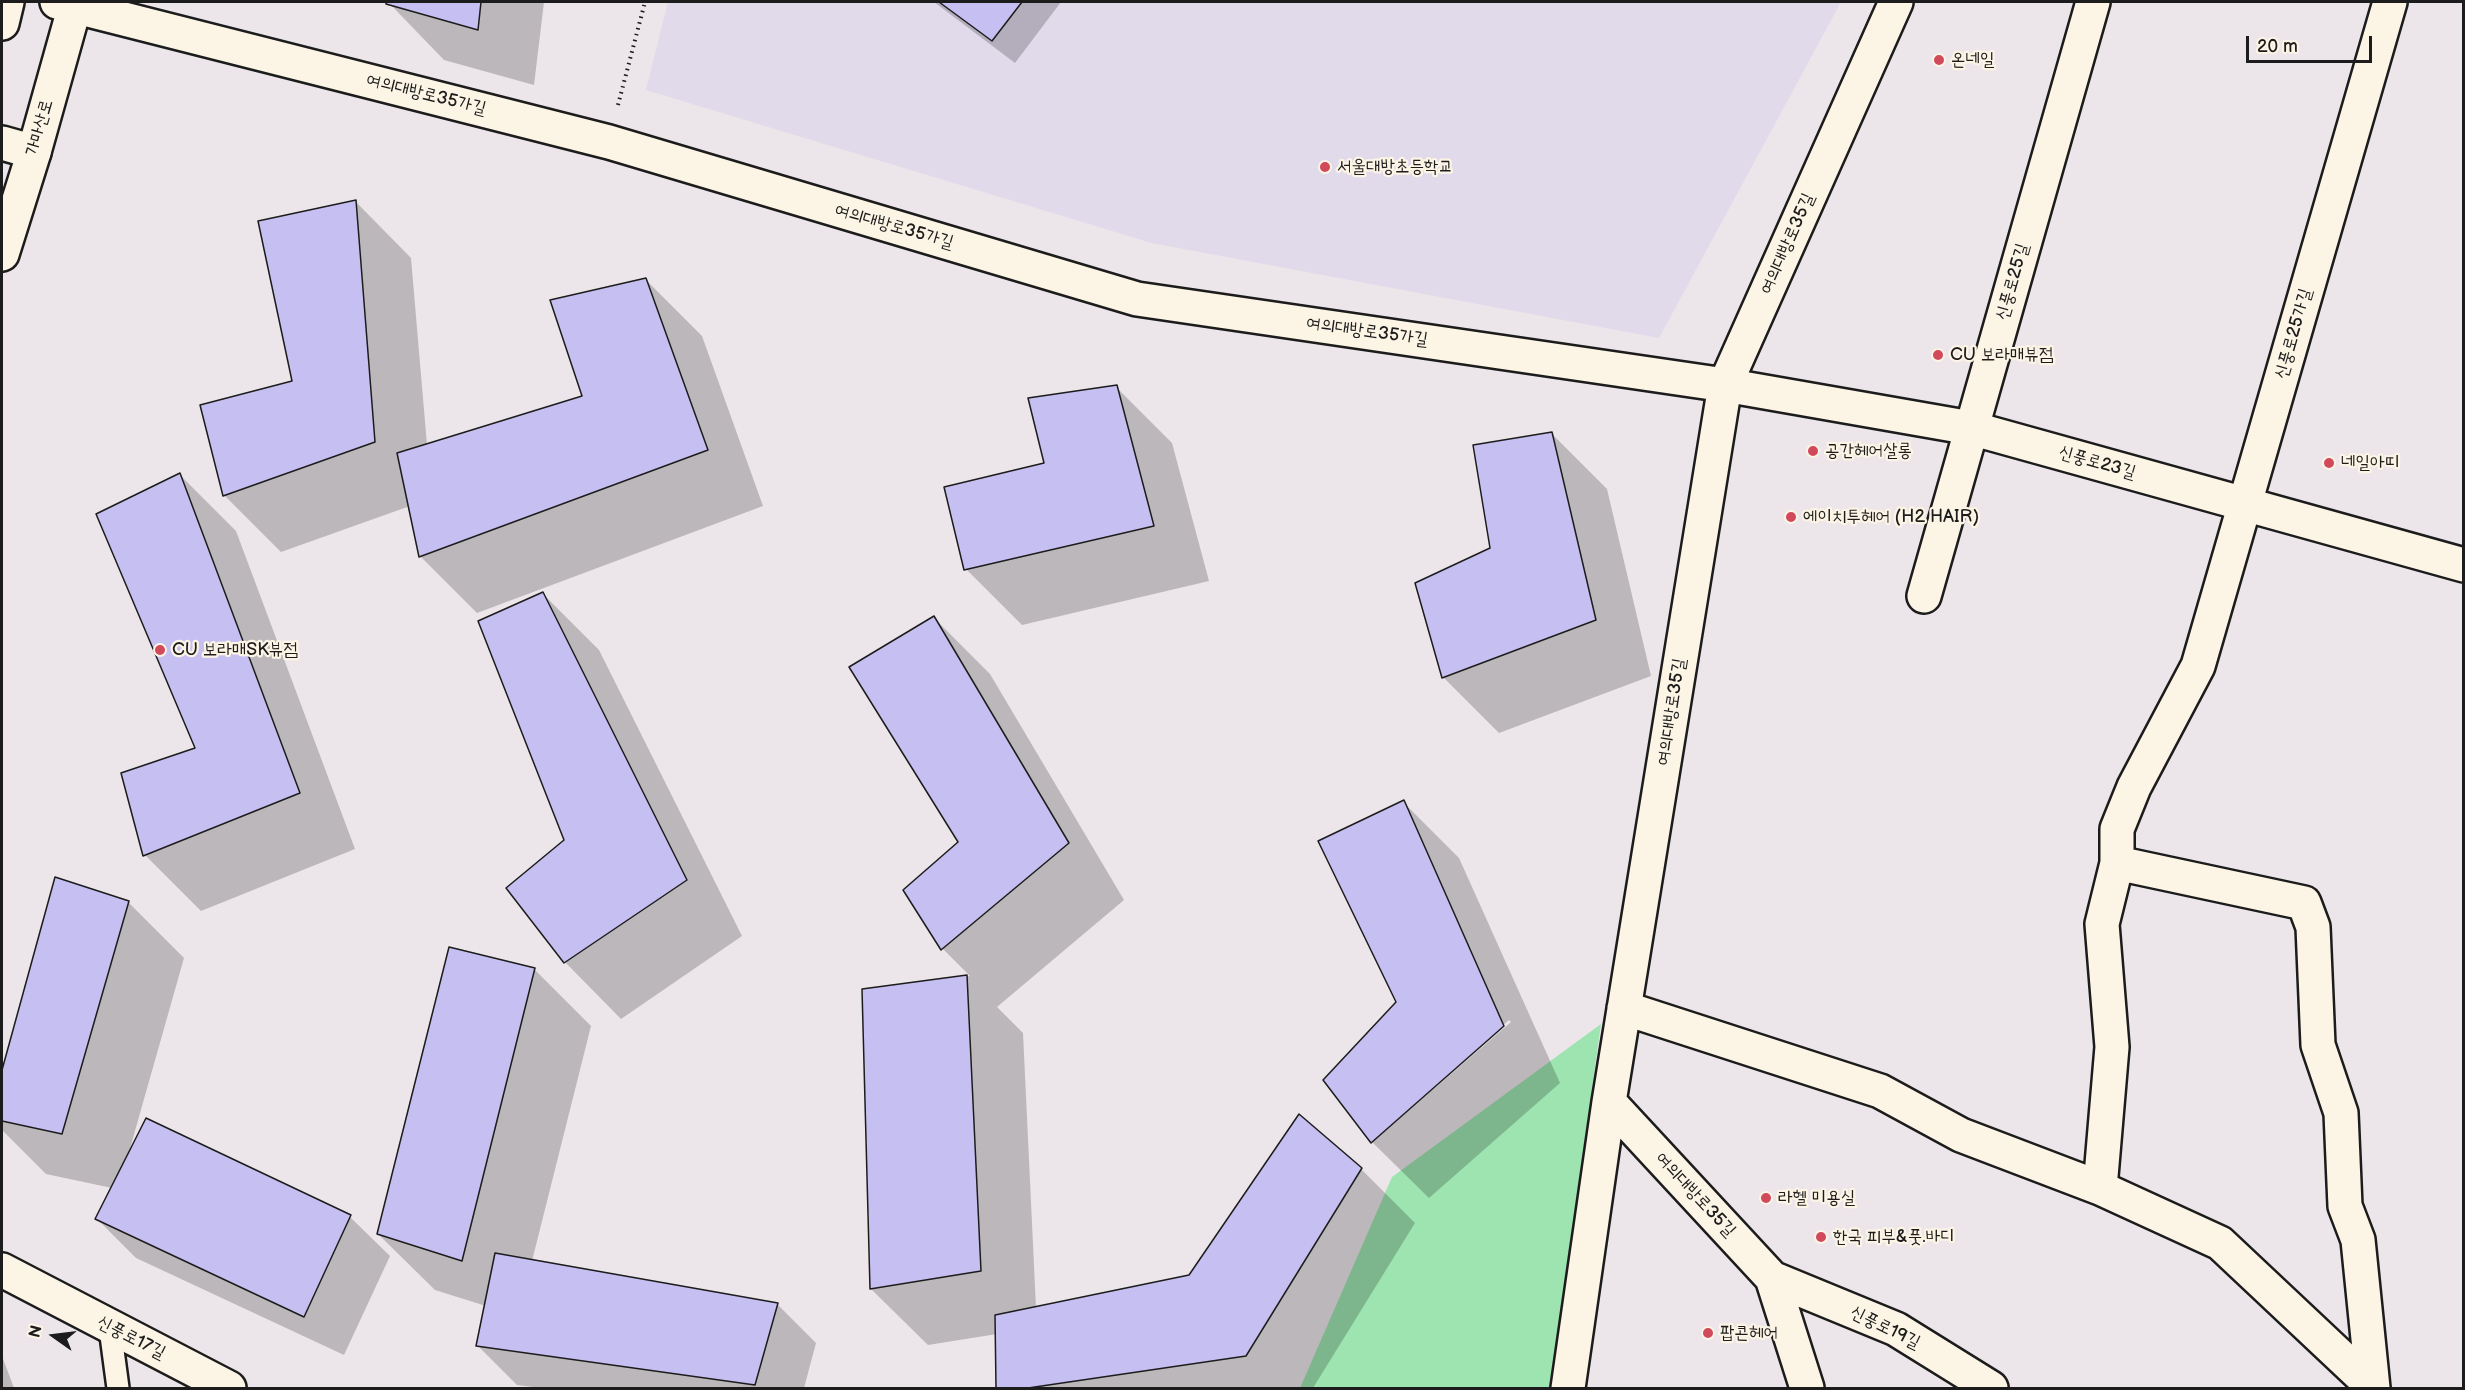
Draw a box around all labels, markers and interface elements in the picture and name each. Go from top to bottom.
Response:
scale bar [2249,24,2375,62]
text: 20 m [2257,36,2298,57]
place label: 온네일 [1951,49,1994,71]
marker: 온네일 [1932,53,1946,67]
street label: 여의대방로35가길 [364,70,488,120]
street label: 가마산로 [22,97,58,159]
place label: 서울대방초등학교 [1337,156,1453,178]
marker: 서울대방초등학교 [1318,160,1332,174]
street label: 여의대방로35길 [1756,190,1820,298]
street label: 여의대방로35가길 [832,200,956,254]
street label: 신풍로25길 [1992,241,2034,323]
street label: 신풍로25가길 [2271,286,2317,382]
street label: 여의대방로35가길 [1305,313,1429,351]
place label: CU 보라매뷰점 [1950,344,2053,366]
marker: CU 보라매뷰점 [1931,348,1945,362]
place label: 공간헤어살롱 [1825,440,1912,462]
street label: 신풍로23길 [2056,442,2138,484]
marker: 공간헤어살롱 [1806,444,1820,458]
place label: 네일아띠 [2341,452,2399,474]
marker: 네일아띠 [2322,456,2336,470]
place label: 에이치투헤어 (H2 HAIR) [1803,506,1979,528]
marker: 에이치투헤어 (H2 HAIR) [1784,510,1798,524]
place label: CU 보라매SK뷰점 [172,639,298,661]
marker: CU 보라매SK뷰점 [153,643,167,657]
street label: 여의대방로35길 [1653,657,1691,767]
street label: 여의대방로35길 [1650,1148,1740,1242]
place label: 라헬 미용실 [1778,1187,1855,1209]
marker: 라헬 미용실 [1759,1191,1773,1205]
place label: 한국 피부&풋.바디 [1833,1226,1955,1248]
marker: 한국 피부&풋.바디 [1814,1230,1828,1244]
street label: 신풍로19길 [1846,1302,1924,1354]
north arrow [24,1306,84,1366]
street label: 신풍로17길 [93,1312,169,1364]
place label: 팝콘헤어 [1720,1322,1778,1344]
text: N [25,1323,47,1340]
marker: 팝콘헤어 [1701,1326,1715,1340]

